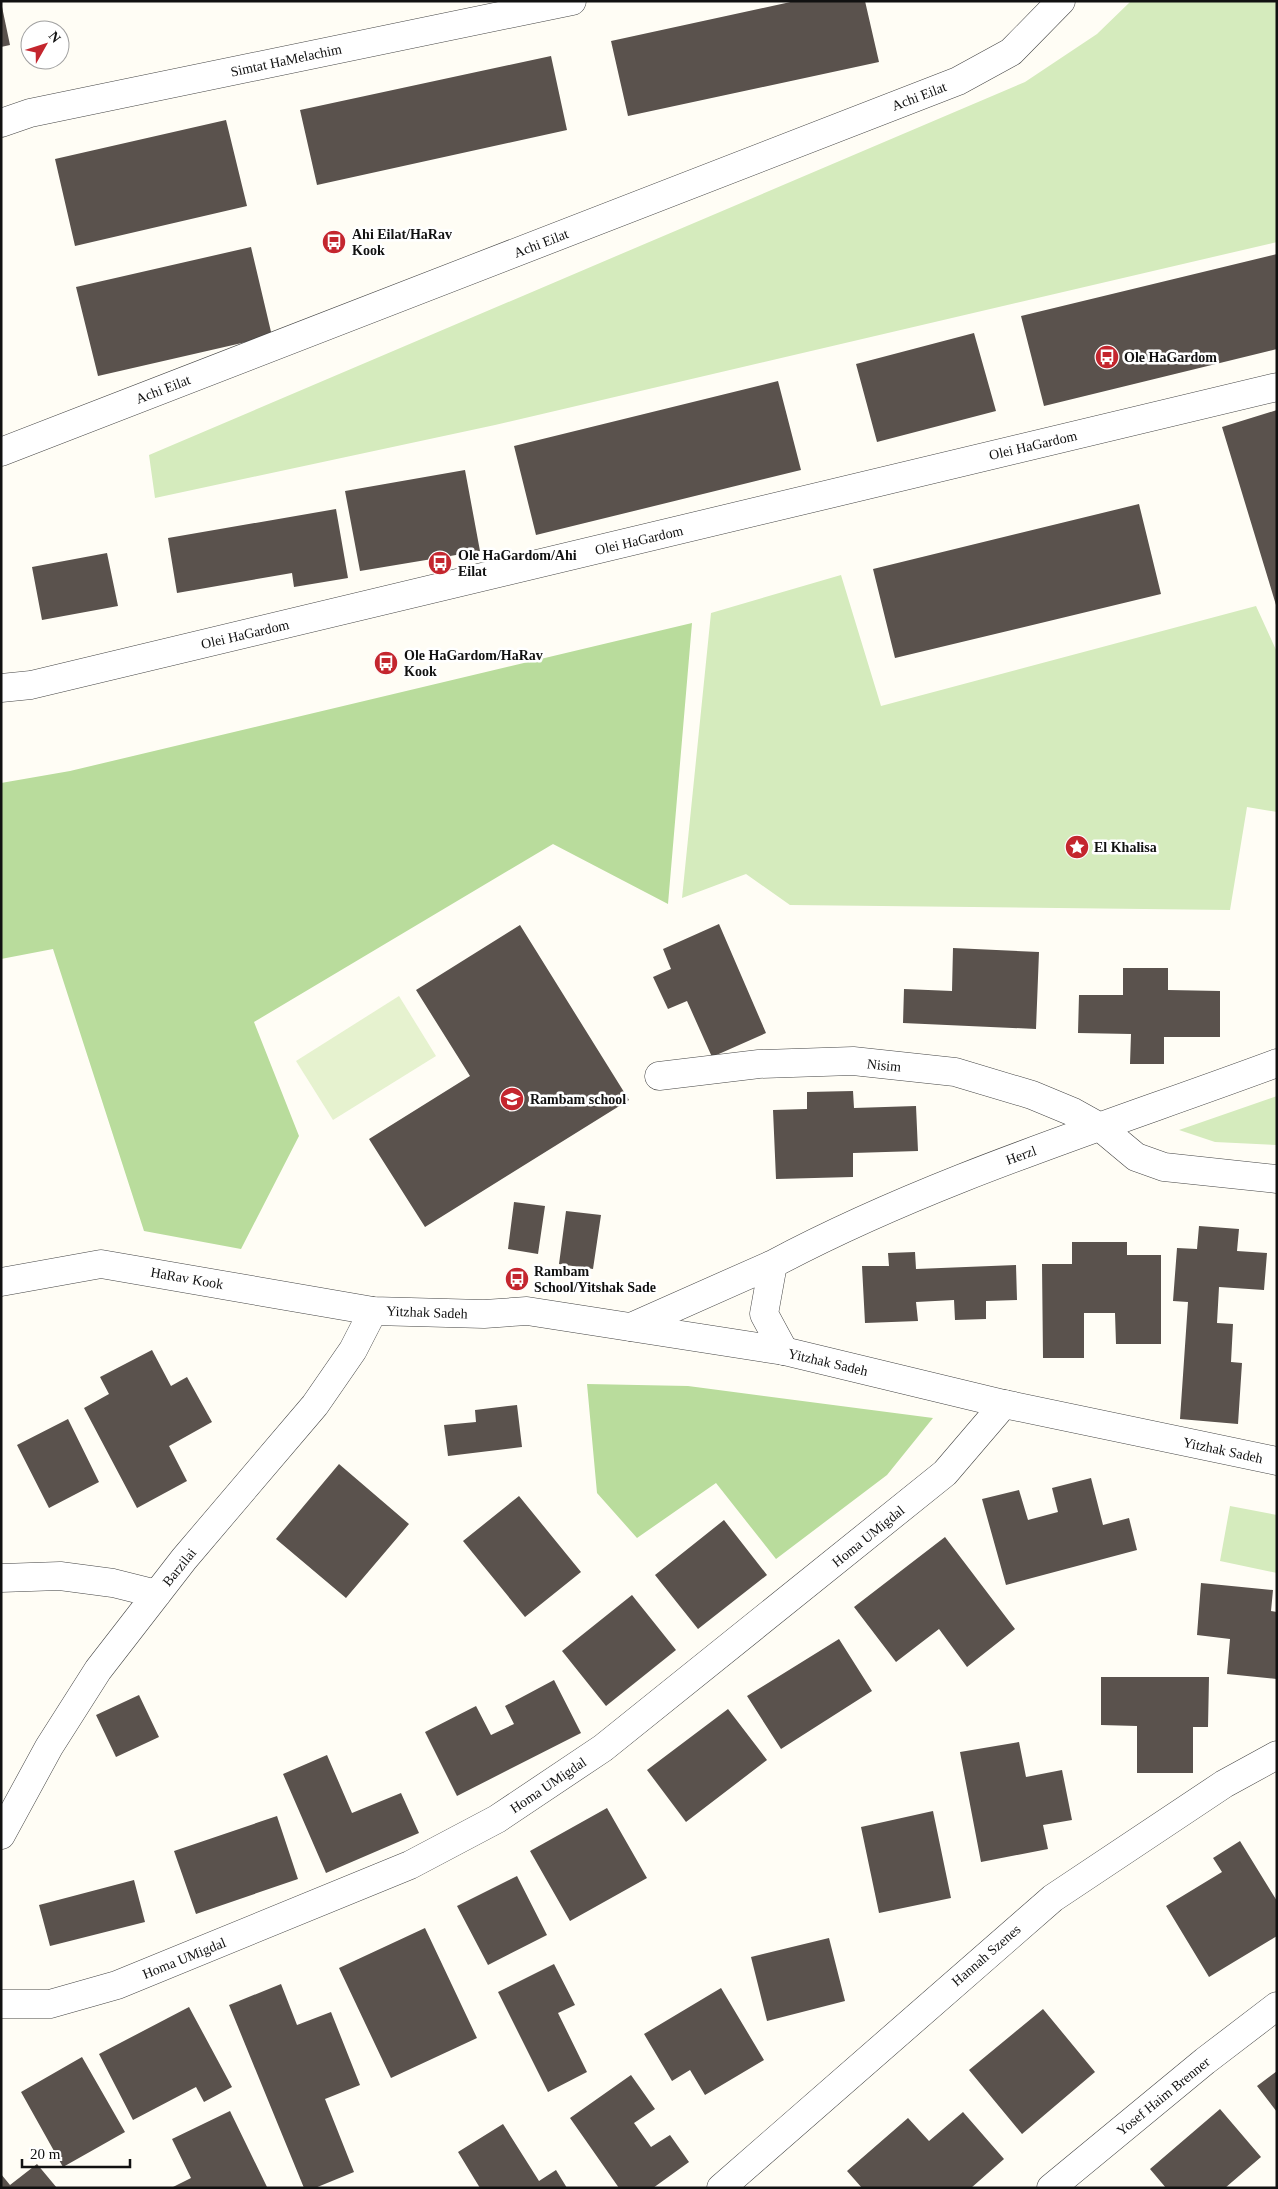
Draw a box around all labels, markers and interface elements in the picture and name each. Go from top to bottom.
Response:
north arrow [20,20,70,70]
text: N [46,28,64,46]
street label: Simtat HaMelachim [229,41,343,80]
street label: Achi Eilat [890,79,949,114]
street label: Achi Eilat [512,226,571,261]
place label: Ahi Eilat/HaRav Kook [352,227,452,258]
bus stop icon: Ahi Eilat/HaRav Kook [321,229,347,255]
bus stop icon: Ole HaGardom [1094,344,1120,370]
place label: Ole HaGardom [1124,350,1217,365]
street label: Achi Eilat [134,372,193,407]
street label: Olei HaGardom [988,428,1079,463]
street label: Olei HaGardom [594,523,685,558]
place label: Ole HaGardom/Ahi Eilat [458,548,577,579]
bus stop icon: Ole HaGardom/Ahi Eilat [427,550,453,576]
street label: Olei HaGardom [200,617,291,652]
place label: Ole HaGardom/HaRav Kook [404,648,543,679]
bus stop icon: Ole HaGardom/HaRav Kook [373,650,399,676]
place icon: El Khalisa [1064,834,1090,860]
place label: El Khalisa [1094,840,1157,855]
street label: Nisim [866,1056,902,1075]
school or university icon: Rambam school [499,1086,525,1112]
place label: Rambam school [530,1092,626,1107]
street label: Herzl [1004,1143,1038,1168]
place label: Rambam School/Yitshak Sade [534,1264,656,1295]
street label: HaRav Kook [149,1265,224,1292]
bus stop icon: Rambam School/Yitshak Sade [504,1266,530,1292]
street label: Yitzhak Sadeh [386,1304,468,1321]
street label: Yitzhak Sadeh [787,1346,869,1379]
street label: Yitzhak Sadeh [1182,1435,1264,1466]
street label: Homa UMigdal [829,1503,907,1570]
street label: Barzilai [160,1545,199,1589]
street label: Homa UMigdal [507,1754,589,1816]
street label: Hannah Szenes [949,1922,1024,1989]
street label: Homa UMigdal [140,1935,228,1982]
street label: Yosef Haim Brenner [1114,2054,1213,2138]
scale bar [22,2136,130,2168]
text: 20 m [30,2146,61,2162]

